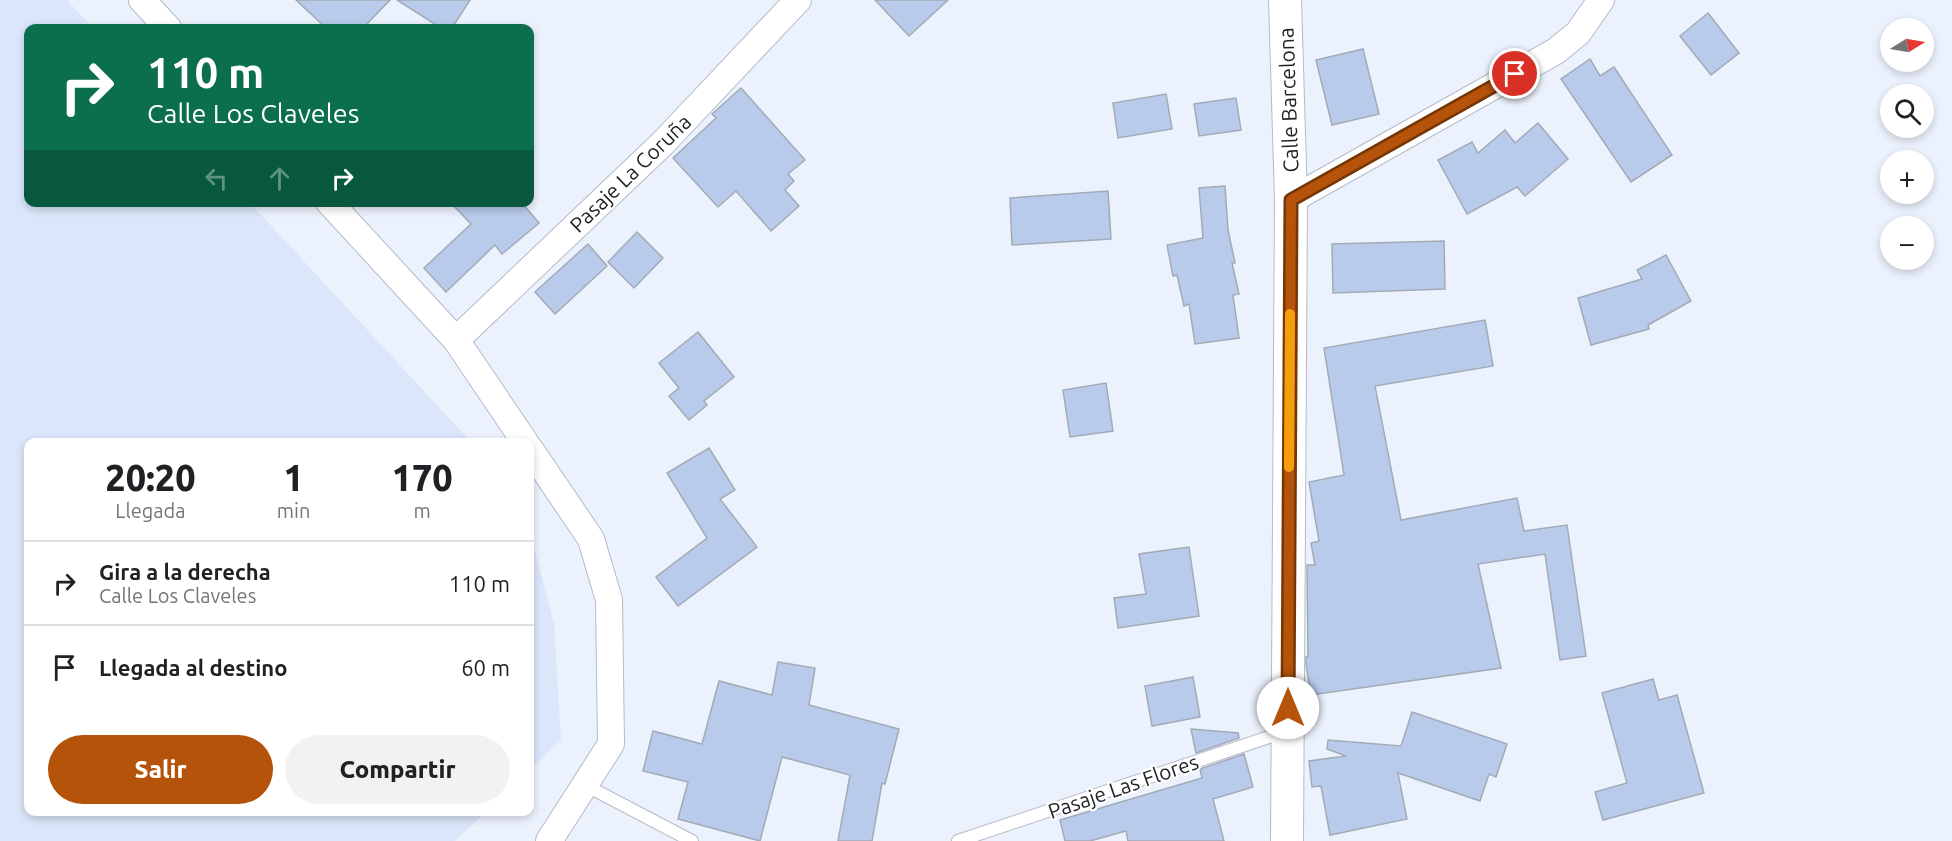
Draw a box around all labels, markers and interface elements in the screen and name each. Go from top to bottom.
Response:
north arrow [1880,18,1934,72]
map controls [1880,18,1934,270]
street label: Calle Barcelona [1273,27,1303,173]
icon: right [48,48,126,126]
pin [1489,48,1540,99]
text: 110 m [147,49,264,96]
icon: arrive [1498,57,1531,90]
button: search [1880,84,1934,138]
text: Calle Los Claveles [147,98,359,128]
street label: Pasaje La Coruña [565,109,695,237]
button: + [1880,150,1934,204]
icon: left [200,162,233,195]
icon: ahead [263,162,296,195]
icon: right [326,162,359,195]
button: − [1880,216,1934,270]
text: 20:20 [105,457,195,498]
text: 1 [283,457,304,498]
text: 170 [392,457,453,498]
text: Llegada [115,499,186,522]
text: min [277,499,310,522]
text: m [414,499,431,522]
text: Gira a la derecha [99,559,271,584]
icon: right [48,567,81,600]
text: 110 m [449,571,510,596]
text: Calle Los Claveles [99,584,256,607]
icon: arrive [48,651,81,684]
text: Llegada al destino [99,655,287,680]
text: 60 m [461,655,510,680]
position arrow [1256,676,1320,740]
button: Salir [48,735,273,804]
button: Compartir [285,735,510,804]
street label: Pasaje Las Flores [1045,749,1201,823]

